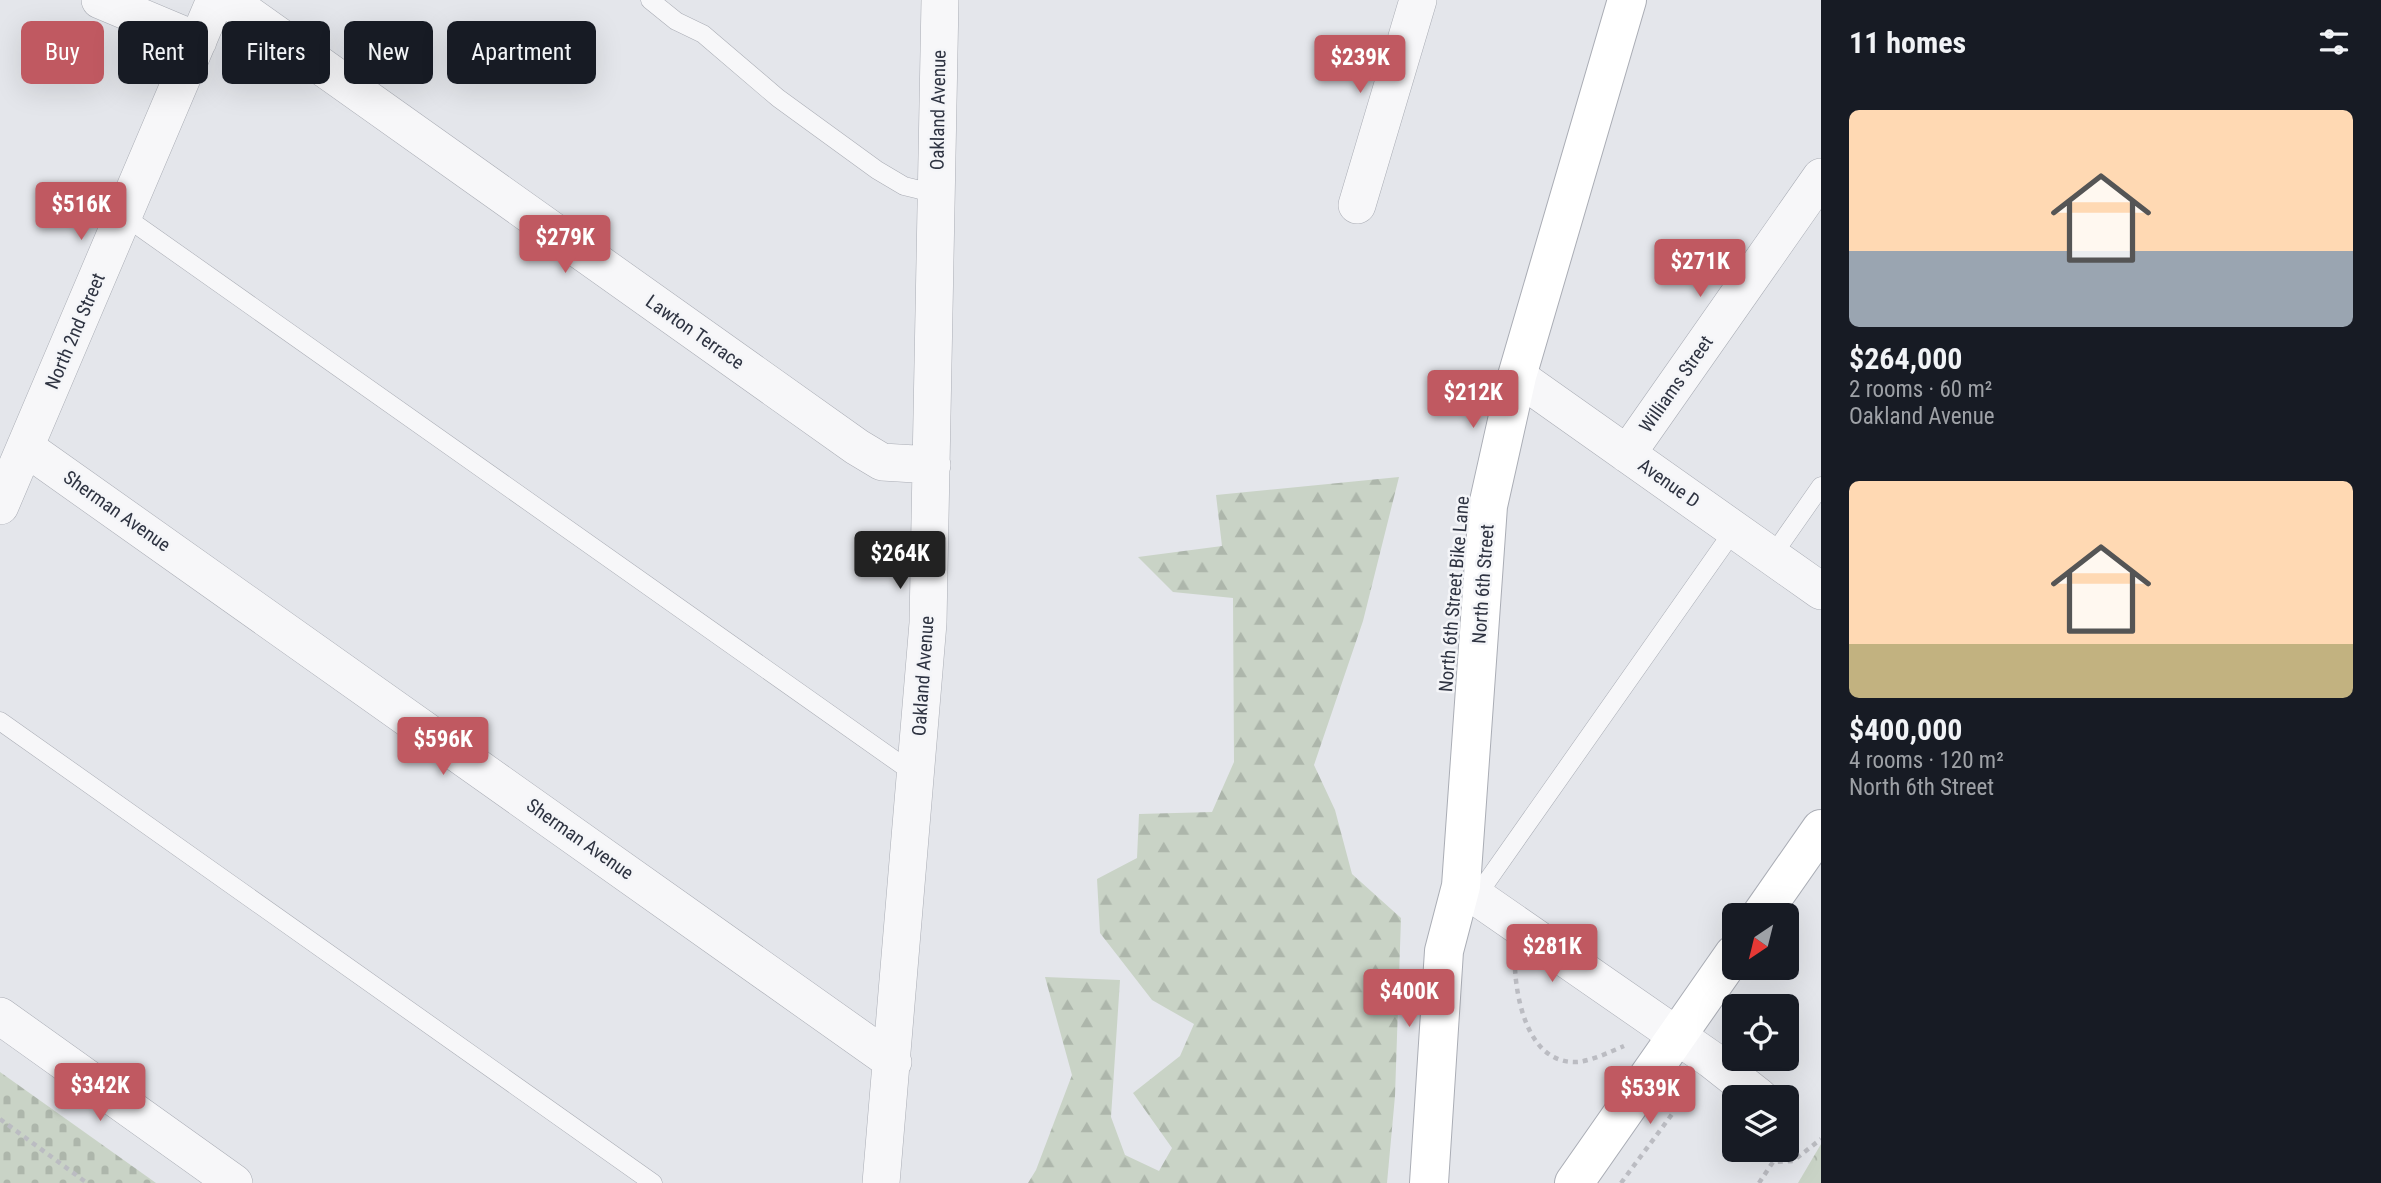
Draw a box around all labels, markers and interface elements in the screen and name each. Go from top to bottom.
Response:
chip: Buy [21,21,104,84]
chip: Rent [118,21,208,84]
chip: Filters [222,21,330,84]
chip: New [344,21,433,84]
chip: Apartment [447,21,596,84]
icon: filters [2315,23,2353,61]
text: 11 homes [1849,25,1966,60]
pin: $239K [1311,36,1409,95]
text: $239K [1330,44,1390,71]
street label: Oakland Avenue [925,50,951,170]
icon: home [2038,155,2164,281]
pin: $516K [32,182,130,242]
text: $516K [51,191,111,218]
pin: $279K [516,216,614,275]
text: $279K [535,224,595,251]
pin: $271K [1651,240,1749,299]
text: $271K [1670,248,1730,275]
street label: North 2nd Street [40,270,110,392]
street label: Lawton Terrace [641,290,749,374]
street label: Williams Street [1634,331,1718,437]
text: $264,000 [1849,341,1962,376]
pin: $212K [1424,370,1522,430]
text: 2 rooms · 60 m² [1849,376,1992,403]
text: $212K [1443,379,1503,406]
text: Oakland Avenue [1849,403,1995,430]
street label: Avenue D [1634,454,1704,512]
street label: Sherman Avenue [59,466,175,556]
street label: North 6th Street Bike Lane [1434,495,1474,693]
street label: North 6th Street [1467,523,1499,645]
icon: home [2038,526,2164,652]
pin: $264K [851,532,949,591]
text: $264K [870,540,930,567]
street label: Oakland Avenue [907,615,939,737]
text: $400,000 [1849,712,1962,747]
pin: $596K [394,718,492,777]
text: $596K [413,726,473,753]
text: 4 rooms · 120 m² [1849,747,2004,774]
text: North 6th Street [1849,774,1994,801]
street label: Sherman Avenue [522,794,638,884]
north arrow [1722,903,1799,980]
map controls [1722,903,1799,1162]
pin: $281K [1503,925,1601,984]
text: $281K [1522,933,1582,960]
pin: $400K [1360,970,1458,1029]
text: $400K [1379,978,1439,1005]
button: locate [1722,994,1799,1071]
pin: $342K [51,1064,149,1123]
pin: $539K [1601,1066,1699,1126]
text: $342K [70,1072,130,1099]
text: $539K [1620,1075,1680,1102]
button: layers [1722,1085,1799,1162]

